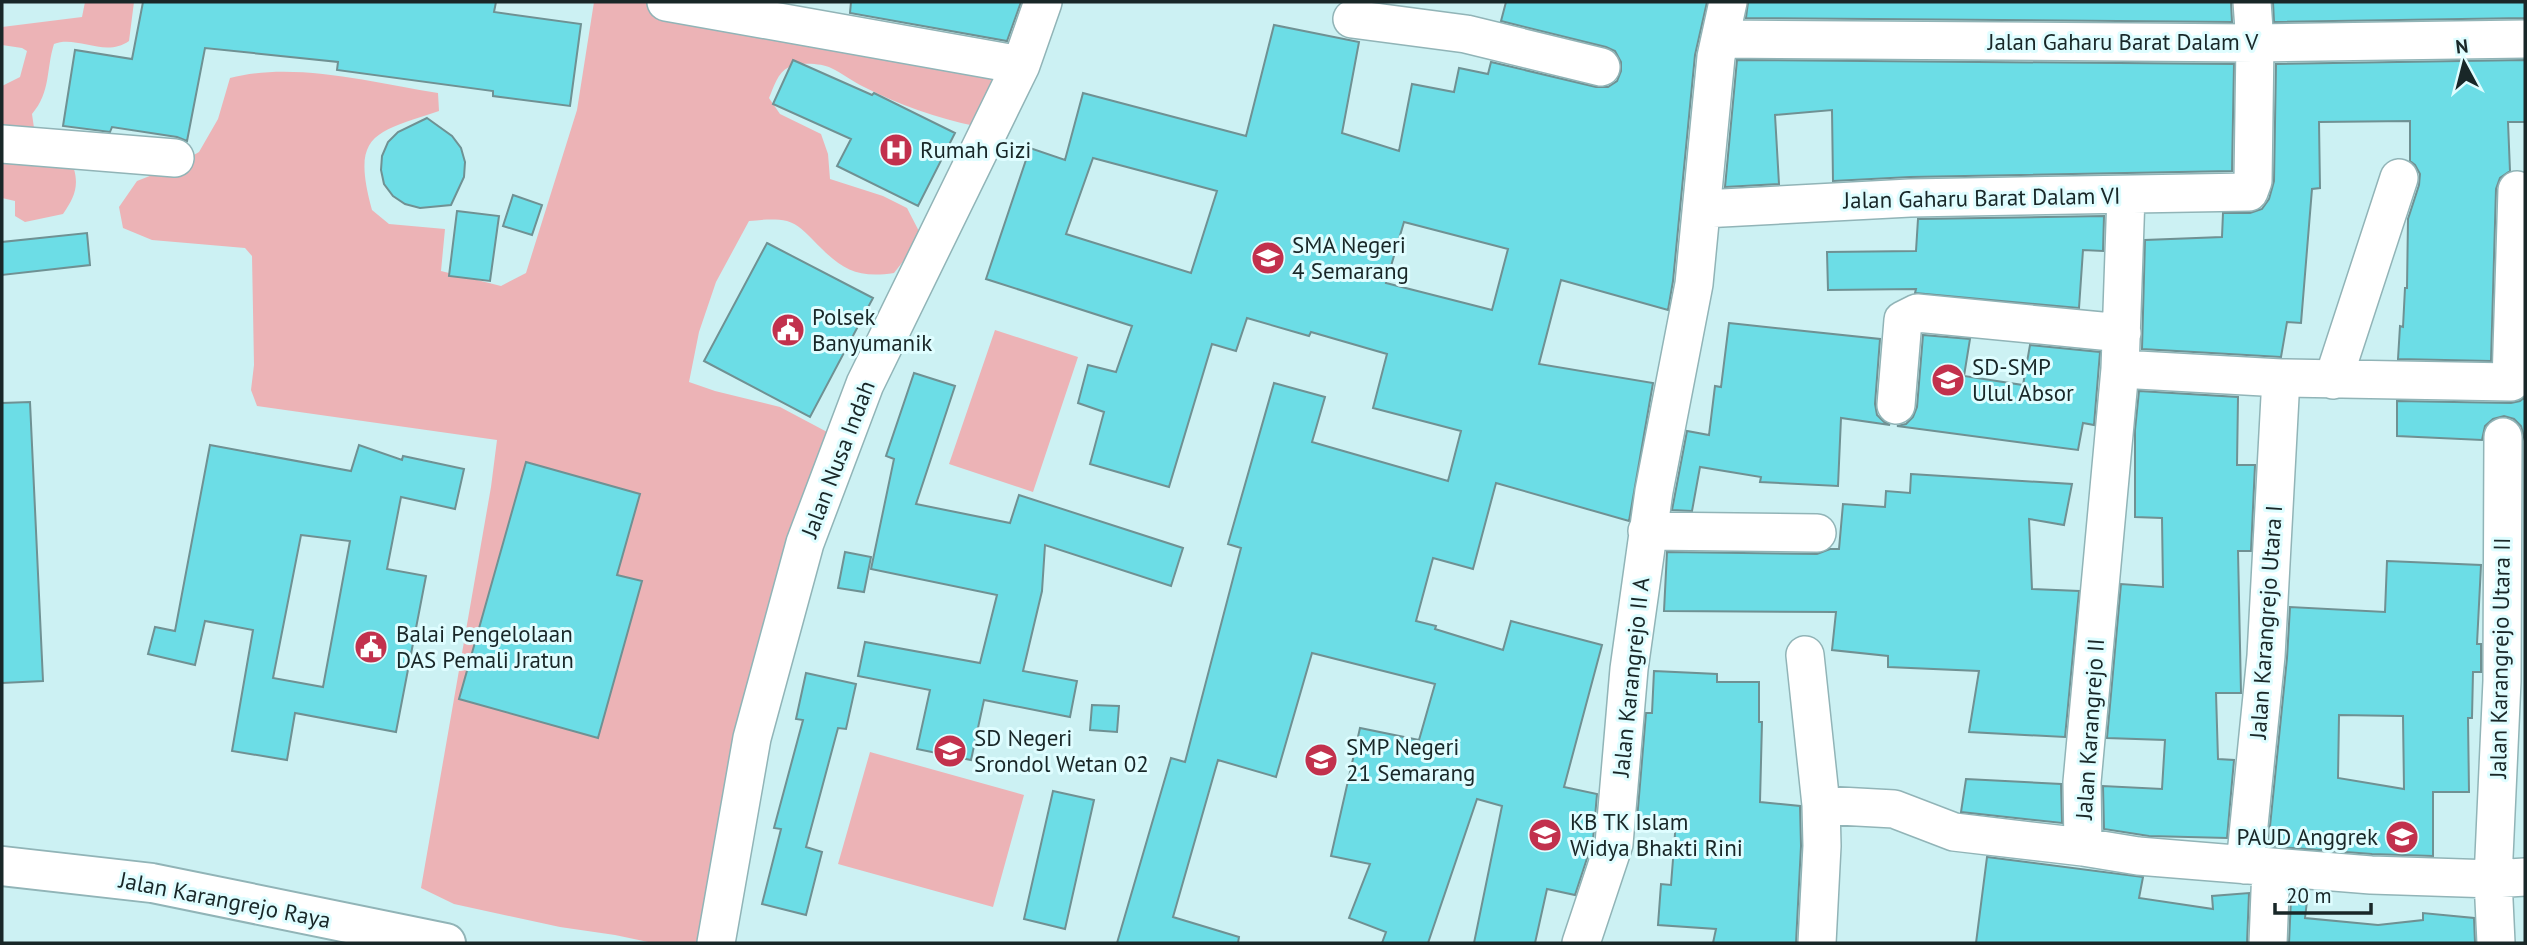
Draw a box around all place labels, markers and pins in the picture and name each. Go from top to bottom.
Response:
hospital icon: Rumah Gizi [877,131,915,169]
place label: Rumah Gizi [920,135,1031,164]
place label: SMA Negeri 4 Semarang [1292,230,1409,285]
school or university icon: SMA Negeri 4 Semarang [1249,239,1287,277]
place label: Polsek Banyumanik [812,302,932,357]
public building icon: Polsek Banyumanik [769,311,807,349]
place label: SD-SMP Ulul Absor [1972,352,2074,407]
school or university icon: SD-SMP Ulul Absor [1929,361,1967,399]
place label: Balai Pengelolaan DAS Pemali Jratun [396,619,574,674]
public building icon: Balai Pengelolaan DAS Pemali Jratun [352,628,390,666]
place label: SD Negeri Srondol Wetan 02 [974,723,1149,778]
school or university icon: SD Negeri Srondol Wetan 02 [931,732,969,770]
place label: SMP Negeri 21 Semarang [1346,732,1475,787]
school or university icon: SMP Negeri 21 Semarang [1302,741,1340,779]
place label: KB TK Islam Widya Bhakti Rini [1570,807,1743,862]
school or university icon: KB TK Islam Widya Bhakti Rini [1526,816,1564,854]
school or university icon: PAUD Anggrek [2383,818,2421,856]
place label: PAUD Anggrek [2236,822,2378,851]

